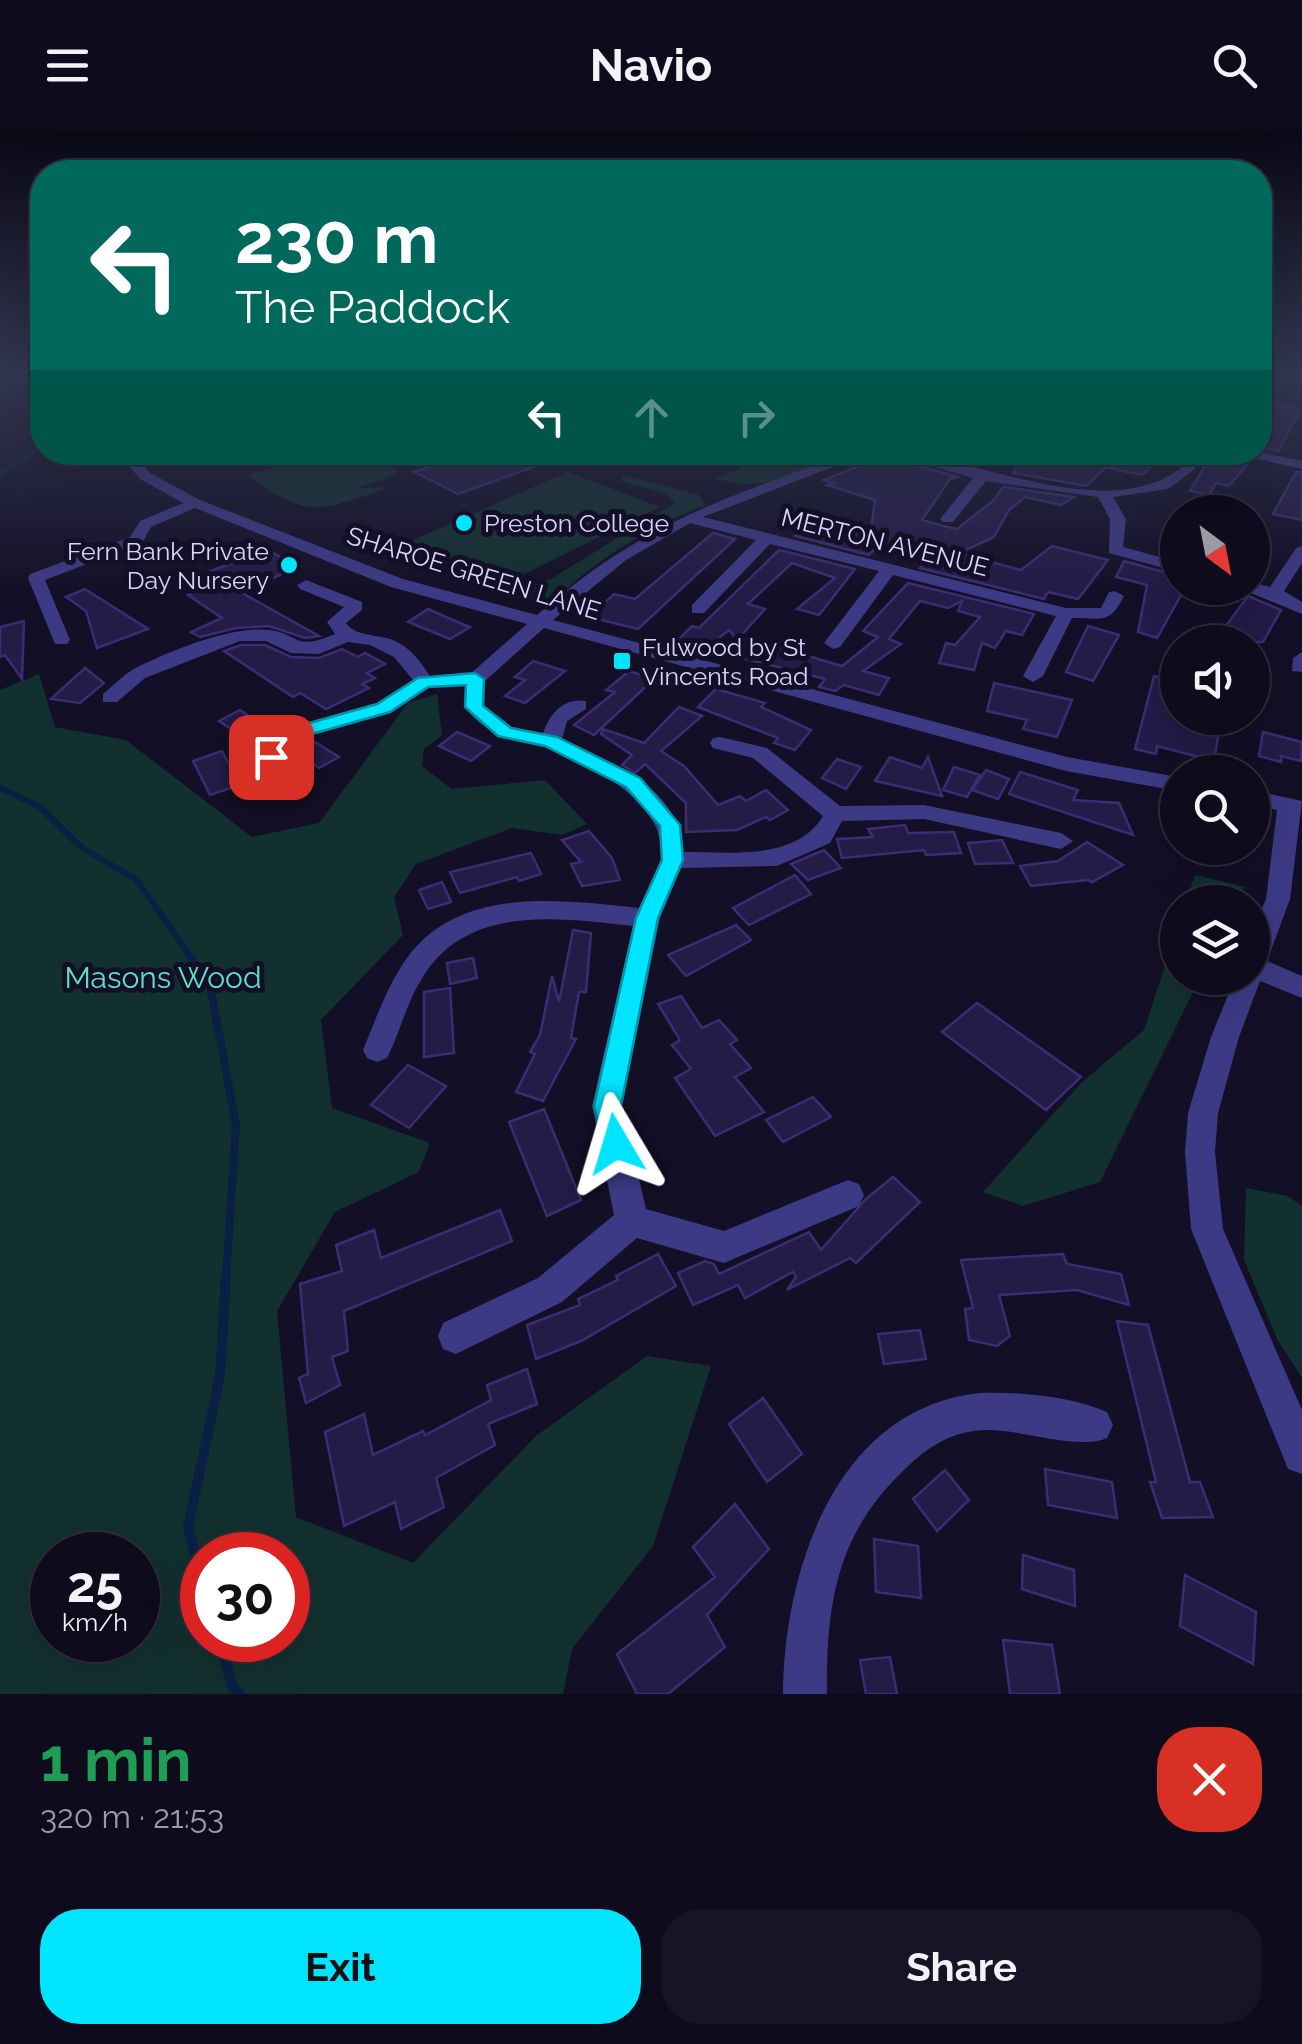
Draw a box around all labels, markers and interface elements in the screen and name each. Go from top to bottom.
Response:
icon: menu [40,38,95,93]
icon: search [1207,38,1262,93]
text: Navio [590,39,712,92]
text: 230 m [235,197,439,279]
icon: left [70,200,200,330]
text: The Paddock [235,281,510,334]
icon: left [519,390,574,445]
icon: ahead [624,390,679,445]
icon: right [729,390,784,445]
north arrow [1160,495,1270,605]
map controls [1160,495,1270,995]
street label: MERTON AVENUE [778,502,992,582]
place label: Preston College [484,508,669,538]
marker: Preston College [453,512,475,534]
street label: SHAROE GREEN LANE [344,520,604,626]
place label: Fern Bank Private Day Nursery [67,536,269,595]
marker: Fern Bank Private Day Nursery [278,554,300,576]
button: sound [1160,625,1270,735]
place label: Fulwood by St Vincents Road [642,632,809,691]
marker: Fulwood by St Vincents Road [611,650,633,672]
pin [229,715,314,800]
icon: arrive [244,730,299,785]
button: search [1160,755,1270,865]
button: layers [1160,885,1270,995]
park label: Masons Wood [64,960,262,995]
position arrow [564,1092,668,1196]
speed limit sign: 30 [180,1532,310,1662]
text: 25 [67,1555,123,1614]
text: km/h [62,1607,128,1637]
text: 1 min [40,1725,191,1795]
button: close [1157,1727,1262,1832]
text: 320 m · 21:53 [40,1798,224,1835]
button: Exit [40,1909,641,2024]
button: Share [661,1909,1262,2024]

